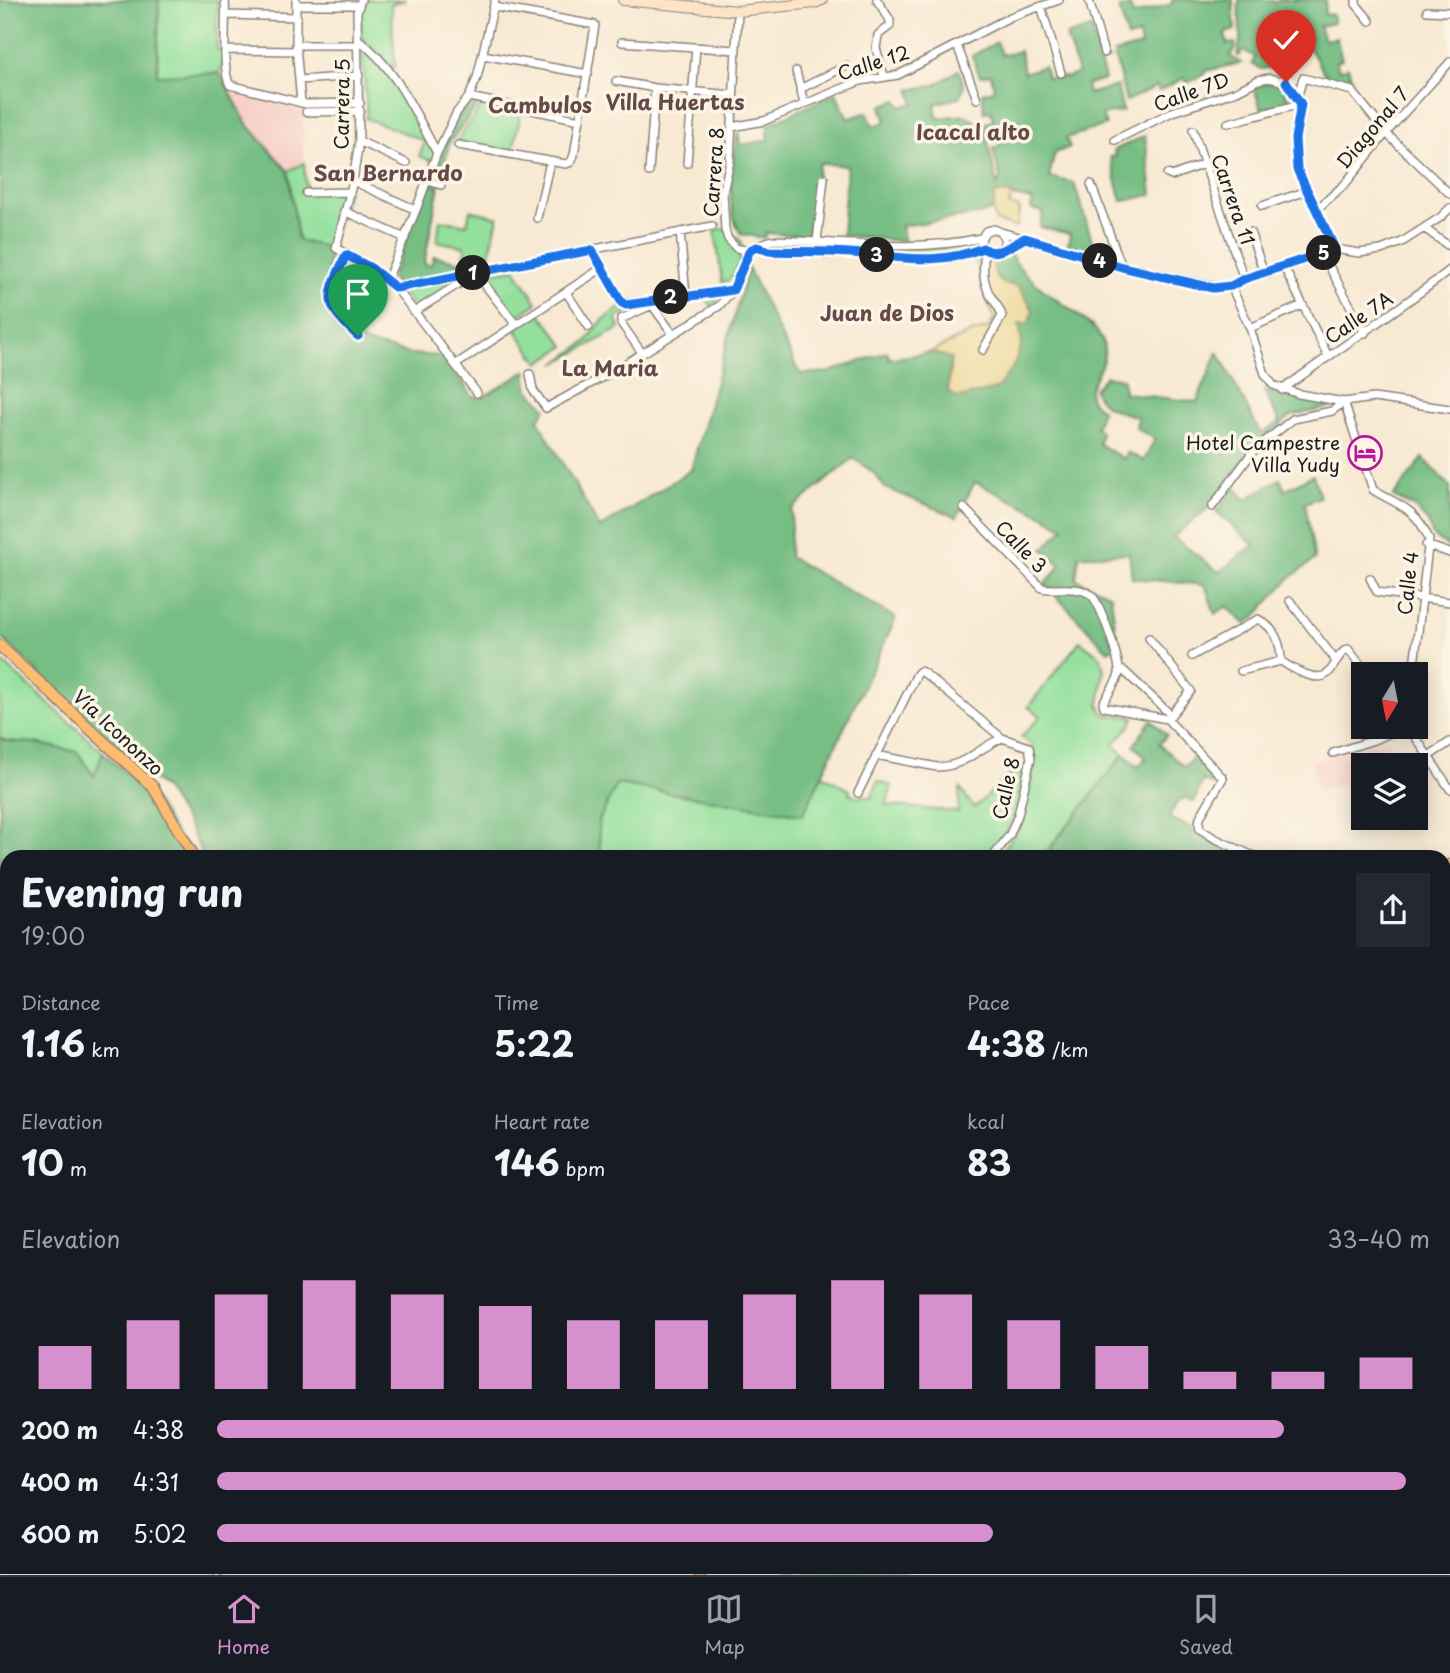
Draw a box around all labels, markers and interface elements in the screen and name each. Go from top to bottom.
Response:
pin [1256,10,1316,82]
icon: check [1267,21,1305,59]
street label: Calle 12 [833,37,913,87]
street label: Carrera 5 [326,58,356,150]
street label: Calle 7D [1149,64,1233,118]
street label: Diagonal 7 [1329,80,1415,174]
district label: Villa Huertas [606,85,744,117]
district label: Cambulos [488,88,592,120]
district label: Icacal alto [916,115,1030,147]
street label: Carrera 8 [696,126,730,218]
street label: Carrera 11 [1205,150,1263,248]
district label: San Bernardo [313,156,463,188]
pin: 5 [1306,236,1342,270]
pin: 3 [860,238,894,272]
text: 5 [1317,238,1330,266]
text: 3 [870,240,883,268]
pin: 4 [1082,244,1118,278]
text: 4 [1093,246,1106,274]
pin: 1 [456,256,490,290]
text: 1 [468,258,477,286]
pin [328,264,388,336]
icon: arrive [339,275,377,313]
pin: 2 [654,280,688,314]
text: 2 [664,282,677,310]
street label: Calle 7A [1318,284,1398,350]
district label: Juan de Dios [820,296,954,328]
district label: La Maria [562,351,659,383]
place label: Hotel Campestre Villa Yudy [1186,428,1340,478]
hotel icon: Hotel Campestre Villa Yudy [1346,434,1384,472]
street label: Calle 3 [990,513,1054,579]
street label: Calle 4 [1390,550,1424,616]
north arrow [1351,662,1428,738]
map controls [1351,662,1428,830]
street label: Vía Icononzo [67,682,171,782]
button: layers [1351,753,1428,830]
street label: Calle 8 [984,754,1026,822]
text: Evening run [21,863,243,920]
button: share [1356,873,1430,947]
text: 19:00 [21,918,85,953]
text: Distance [21,988,101,1016]
text: Time [494,988,539,1016]
text: Pace [967,988,1010,1016]
text: 1.16 [21,1016,85,1069]
text: 5:22 [494,1016,574,1069]
text: 4:38 [967,1016,1046,1069]
text: km [85,1035,120,1063]
text: /km [1046,1035,1089,1063]
text: Elevation [21,1107,103,1135]
text: Heart rate [494,1107,590,1135]
text: kcal [967,1107,1005,1135]
text: 10 [21,1135,64,1188]
text: 146 [494,1135,560,1188]
text: 83 [967,1135,1011,1188]
text: m [64,1154,87,1182]
text: bpm [560,1154,605,1182]
text: Elevation [21,1221,120,1256]
text: 33–40 m [1327,1221,1430,1256]
text: 200 m [21,1412,98,1447]
text: 4:38 [133,1412,184,1447]
text: 400 m [21,1464,99,1499]
text: 4:31 [133,1464,179,1499]
text: 600 m [21,1516,99,1551]
text: 5:02 [133,1516,187,1551]
tab: Home [217,1590,270,1660]
tab: Map [704,1590,745,1660]
tab: Saved [1179,1590,1233,1660]

